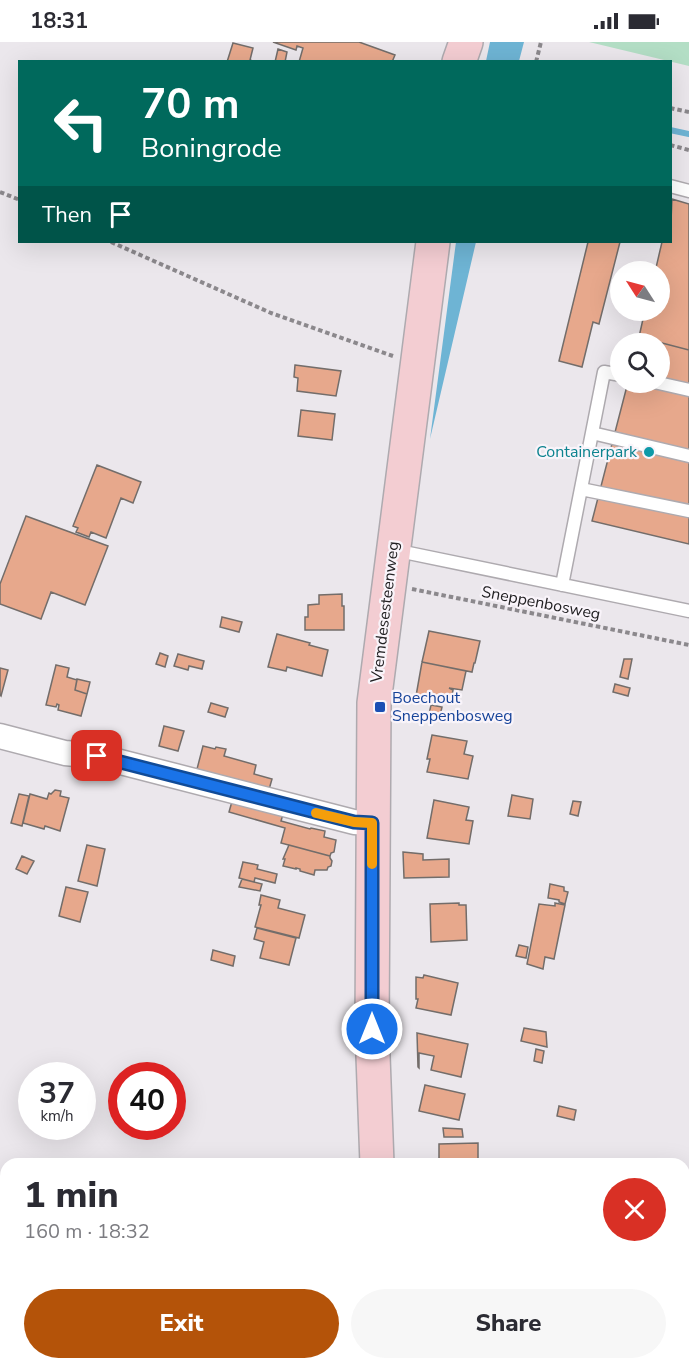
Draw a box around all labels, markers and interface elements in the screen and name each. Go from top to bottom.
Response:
text: 18:31 [30,6,88,36]
text: 70 m [141,76,240,133]
icon: left [42,84,120,162]
text: Boningrode [141,130,282,167]
icon: arrive [104,198,137,231]
text: Then [42,200,92,230]
north arrow [610,261,670,321]
map controls [610,261,670,393]
button: search [610,333,670,393]
place label: Containerpark [536,441,638,463]
marker: Containerpark [642,445,656,459]
street label: Vremdesesteenweg [365,540,405,685]
street label: Sneppenbosweg [480,581,602,625]
place label: Boechout Sneppenbosweg [392,687,513,727]
marker: Boechout Sneppenbosweg [373,700,387,714]
pin [71,730,122,781]
icon: arrive [80,739,113,772]
position arrow [340,997,404,1061]
speed limit sign: 40 [108,1062,186,1140]
text: 37 [39,1073,75,1114]
text: km/h [40,1106,74,1126]
text: 1 min [24,1171,119,1220]
button: close [603,1178,666,1241]
text: 160 m · 18:32 [24,1218,150,1245]
button: Exit [24,1289,339,1358]
button: Share [351,1289,666,1358]

